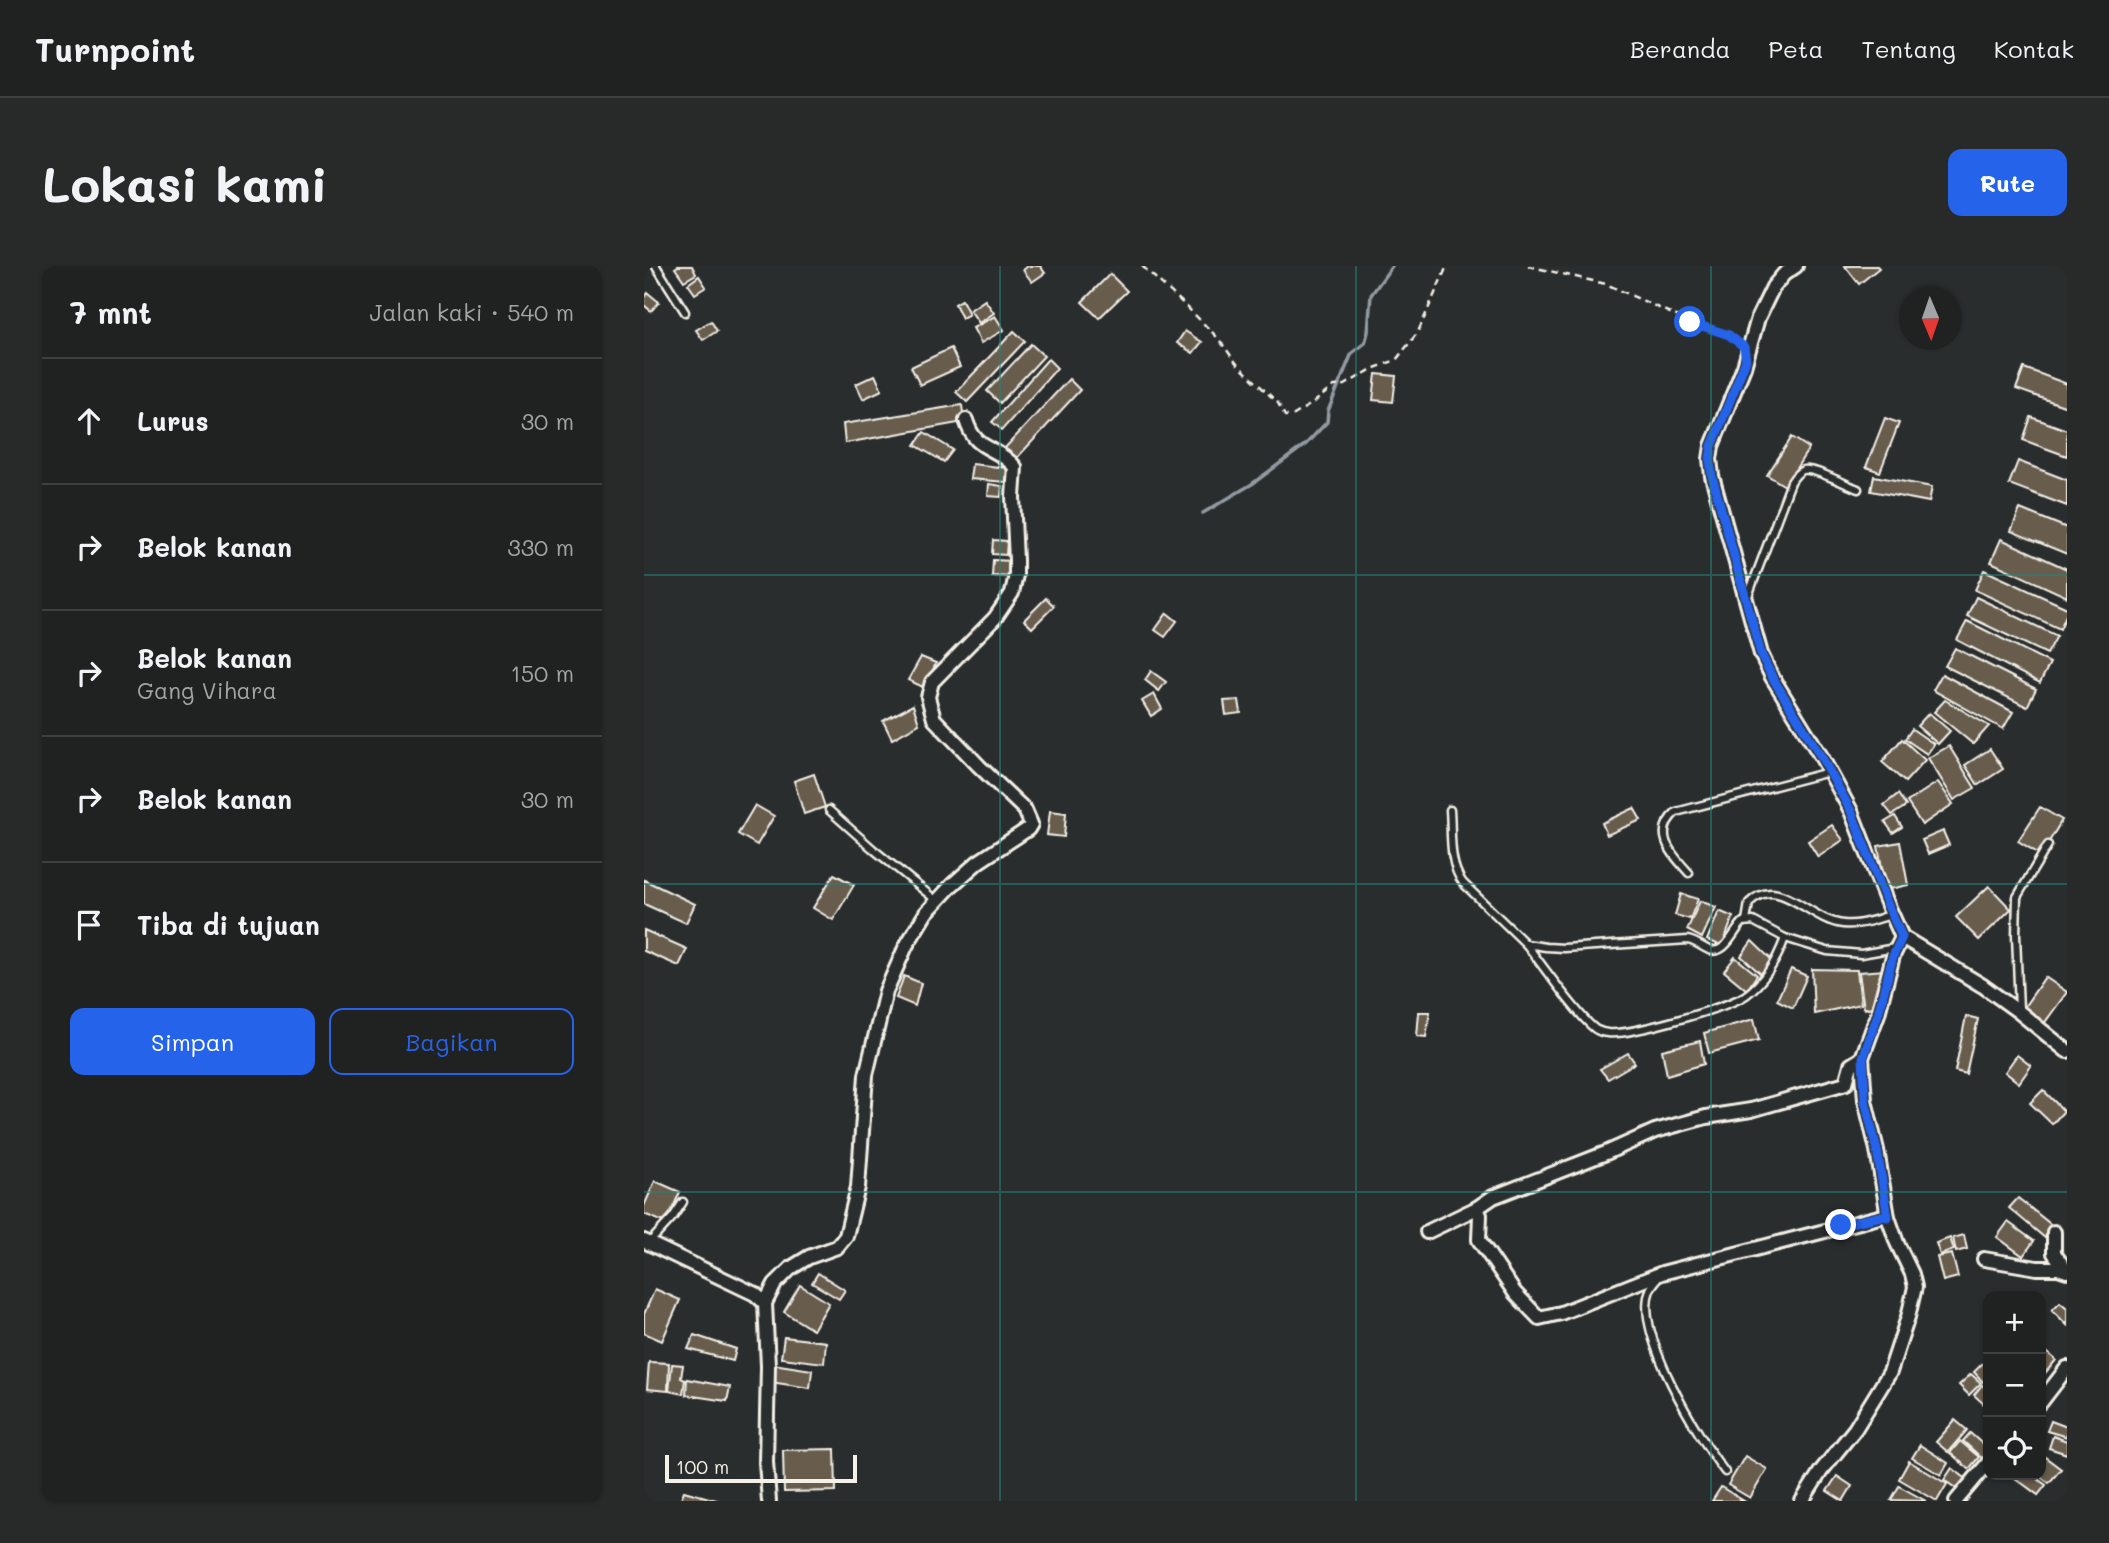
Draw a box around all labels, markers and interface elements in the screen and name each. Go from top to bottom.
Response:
text: Turnpoint [35,27,195,70]
text: Beranda [1630,33,1730,64]
text: Peta [1768,33,1823,64]
text: Tentang [1861,33,1956,64]
text: Kontak [1994,33,2074,64]
button: Rute [1948,149,2067,216]
text: Lokasi kami [42,151,328,214]
north arrow [1899,287,1962,350]
text: 7 mnt [70,292,152,332]
text: Jalan kaki · 540 m [370,297,574,327]
route start [1674,306,1705,337]
icon: ahead [70,402,108,440]
text: Lurus [137,404,209,438]
text: 30 m [521,406,574,436]
icon: right [70,528,108,566]
text: Belok kanan [137,530,292,564]
text: 330 m [507,532,574,562]
text: Belok kanan [137,641,292,675]
icon: right [70,654,108,692]
text: 150 m [510,658,574,688]
text: Gang Vihara [137,675,277,705]
icon: right [70,780,108,818]
text: Belok kanan [137,782,292,816]
text: 30 m [521,784,574,814]
icon: arrive [70,906,108,944]
text: Tiba di tujuan [137,908,320,942]
button: Simpan [70,1008,315,1075]
button: Bagikan [329,1008,574,1075]
route end [1825,1209,1856,1240]
map controls [1983,1291,2046,1480]
button: + [1983,1291,2046,1354]
button: − [1983,1354,2046,1417]
button: locate [1983,1417,2046,1480]
scale bar [665,1452,858,1484]
text: 100 m [676,1454,729,1479]

